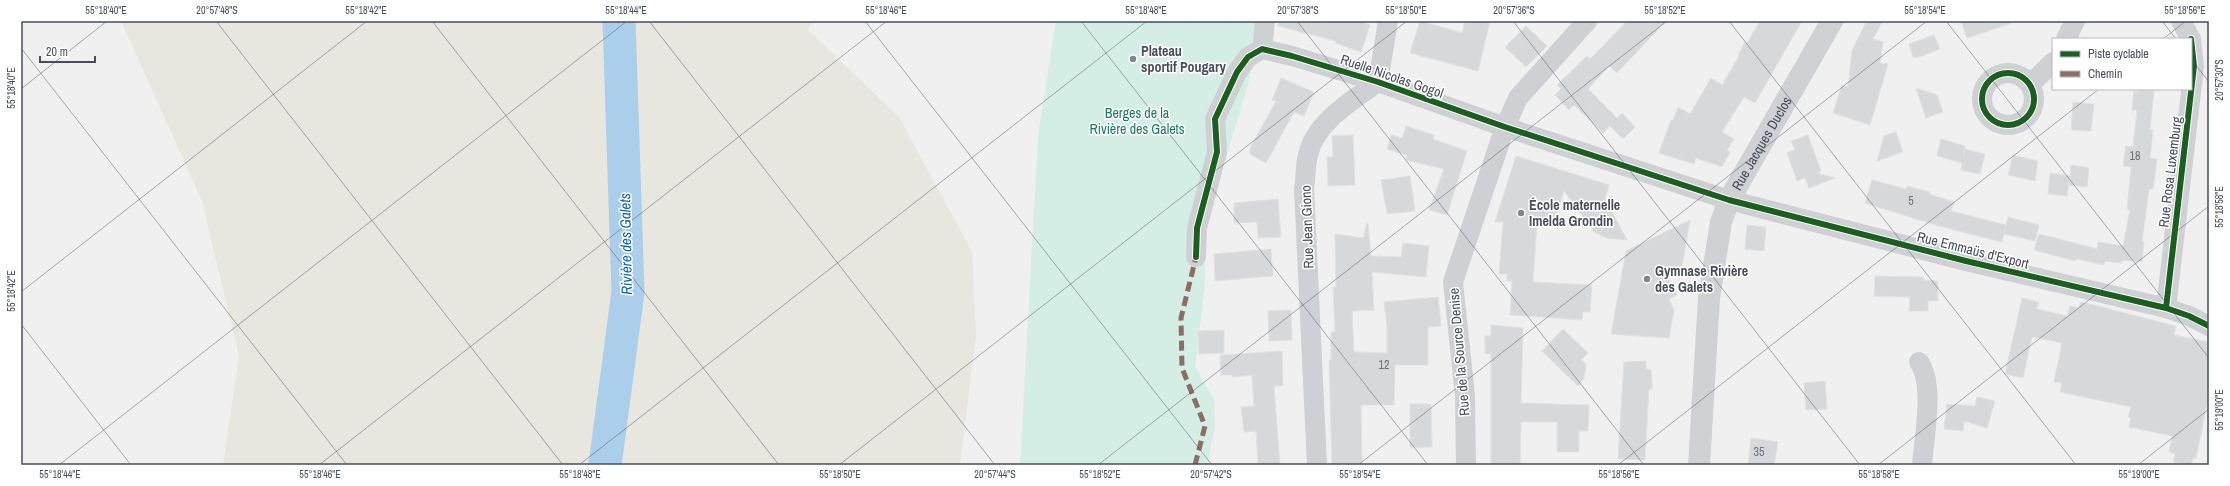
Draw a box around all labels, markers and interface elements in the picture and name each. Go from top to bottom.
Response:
text: 55°18'40"E [85,4,127,17]
text: 20°57'48"S [196,4,238,17]
text: 55°18'42"E [345,4,387,17]
text: 55°18'44"E [605,4,647,17]
text: 55°18'46"E [865,4,907,17]
text: 55°18'48"E [1125,4,1167,17]
text: 20°57'38"S [1277,4,1319,17]
text: 55°18'50"E [1385,4,1427,17]
text: 20°57'36"S [1493,4,1535,17]
text: 55°18'52"E [1644,4,1686,17]
text: 55°18'54"E [1904,4,1946,17]
text: 55°18'56"E [2164,4,2206,17]
scale bar [40,38,95,64]
legend [2052,38,2192,90]
place label: Plateau sportif Pougary [1141,42,1226,76]
text: 20 m [46,44,68,60]
text: Piste cyclable [2088,46,2149,62]
street label: Ruelle Nicolas Gogol [1338,50,1446,102]
marker: Plateau sportif Pougary [1128,54,1138,64]
text: 20°57'30"S [2213,59,2226,101]
text: Chemin [2088,66,2122,82]
text: 55°18'40"E [5,67,18,109]
street label: Rue Jacques Duclos [1727,93,1796,194]
park label: Berges de la Rivière des Galets [1089,104,1185,138]
street label: Rue Rosa Luxemburg [2154,115,2186,229]
house number: 18 [2130,148,2140,164]
street label: Rue Jean Giono [1297,185,1317,269]
text: 55°18'58"E [2213,186,2226,228]
water label: Rivière des Galets [614,193,637,295]
house number: 5 [1908,193,1914,209]
place label: École maternelle Imelda Grondin [1529,196,1620,230]
marker: École maternelle Imelda Grondin [1516,208,1526,218]
street label: Rue Emmaüs d'Export [1915,227,2031,273]
place label: Gymnase Rivière des Galets [1655,262,1748,296]
text: 55°18'42"E [5,270,18,312]
marker: Gymnase Rivière des Galets [1642,274,1652,284]
street label: Rue de la Source Denise [1444,287,1474,417]
house number: 12 [1379,357,1389,373]
text: 55°19'00"E [2213,389,2226,431]
house number: 35 [1754,444,1765,460]
text: 55°18'44"E [39,468,81,481]
text: 55°18'46"E [299,468,341,481]
text: 55°18'48"E [559,468,601,481]
text: 55°18'50"E [819,468,861,481]
text: 20°57'44"S [974,468,1016,481]
text: 55°18'52"E [1079,468,1121,481]
text: 20°57'42"S [1190,468,1232,481]
text: 55°18'54"E [1339,468,1381,481]
text: 55°18'56"E [1598,468,1640,481]
text: 55°18'58"E [1858,468,1900,481]
text: 55°19'00"E [2118,468,2160,481]

